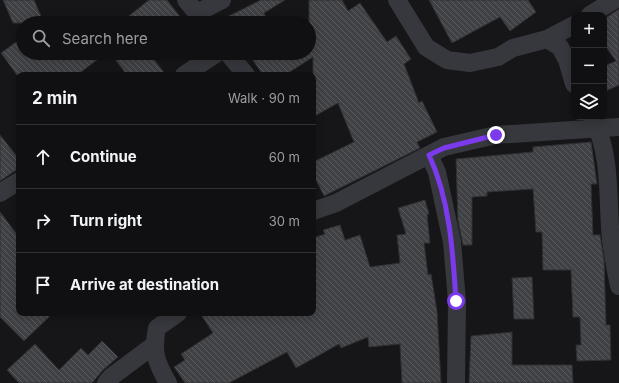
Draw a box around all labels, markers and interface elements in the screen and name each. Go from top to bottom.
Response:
map controls [571,12,607,120]
button: + [571,12,607,48]
search box [16,16,316,60]
icon: search [30,27,52,49]
text: Search here [62,29,148,48]
button: − [571,48,607,84]
button: layers [571,84,607,120]
text: 2 min [32,88,77,108]
text: Walk · 90 m [228,90,300,106]
route end [487,126,505,144]
icon: ahead [32,146,54,168]
text: Continue [70,147,137,166]
text: 60 m [269,149,300,165]
icon: right [32,210,54,232]
text: Turn right [70,211,142,230]
text: 30 m [269,213,300,229]
icon: arrive [32,274,54,296]
text: Arrive at destination [70,275,219,294]
route start [447,292,465,310]

